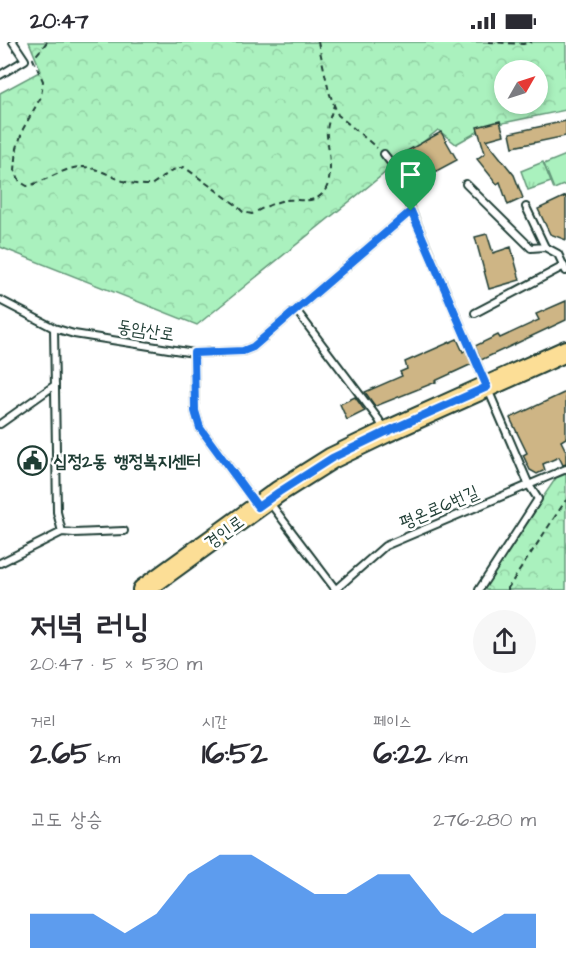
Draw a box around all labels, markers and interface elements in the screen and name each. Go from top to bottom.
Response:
text: 20:47 [30,6,89,37]
north arrow [494,60,548,114]
map controls [494,60,548,114]
pin [385,149,436,211]
icon: arrive [394,158,427,191]
street label: 동암산로 [115,314,176,347]
public building icon: 십정2동 행정복지센터 [16,445,48,477]
place label: 십정2동 행정복지센터 [53,449,201,474]
street label: 평온로6번길 [396,479,483,535]
street label: 경인로 [199,510,249,555]
text: 저녁 러닝 [30,604,149,650]
button: share [473,610,536,673]
text: 20:47 · 5 × 530 m [30,650,202,678]
text: 거리 [30,711,56,733]
text: 시간 [202,711,227,733]
text: 페이스 [373,711,412,733]
text: 2.65 [30,733,91,775]
text: 16:52 [202,733,268,775]
text: 6:22 [373,733,431,775]
text: km [91,747,120,769]
text: /km [431,747,467,769]
text: 고도 상승 [30,806,102,834]
text: 276–280 m [433,806,536,834]

